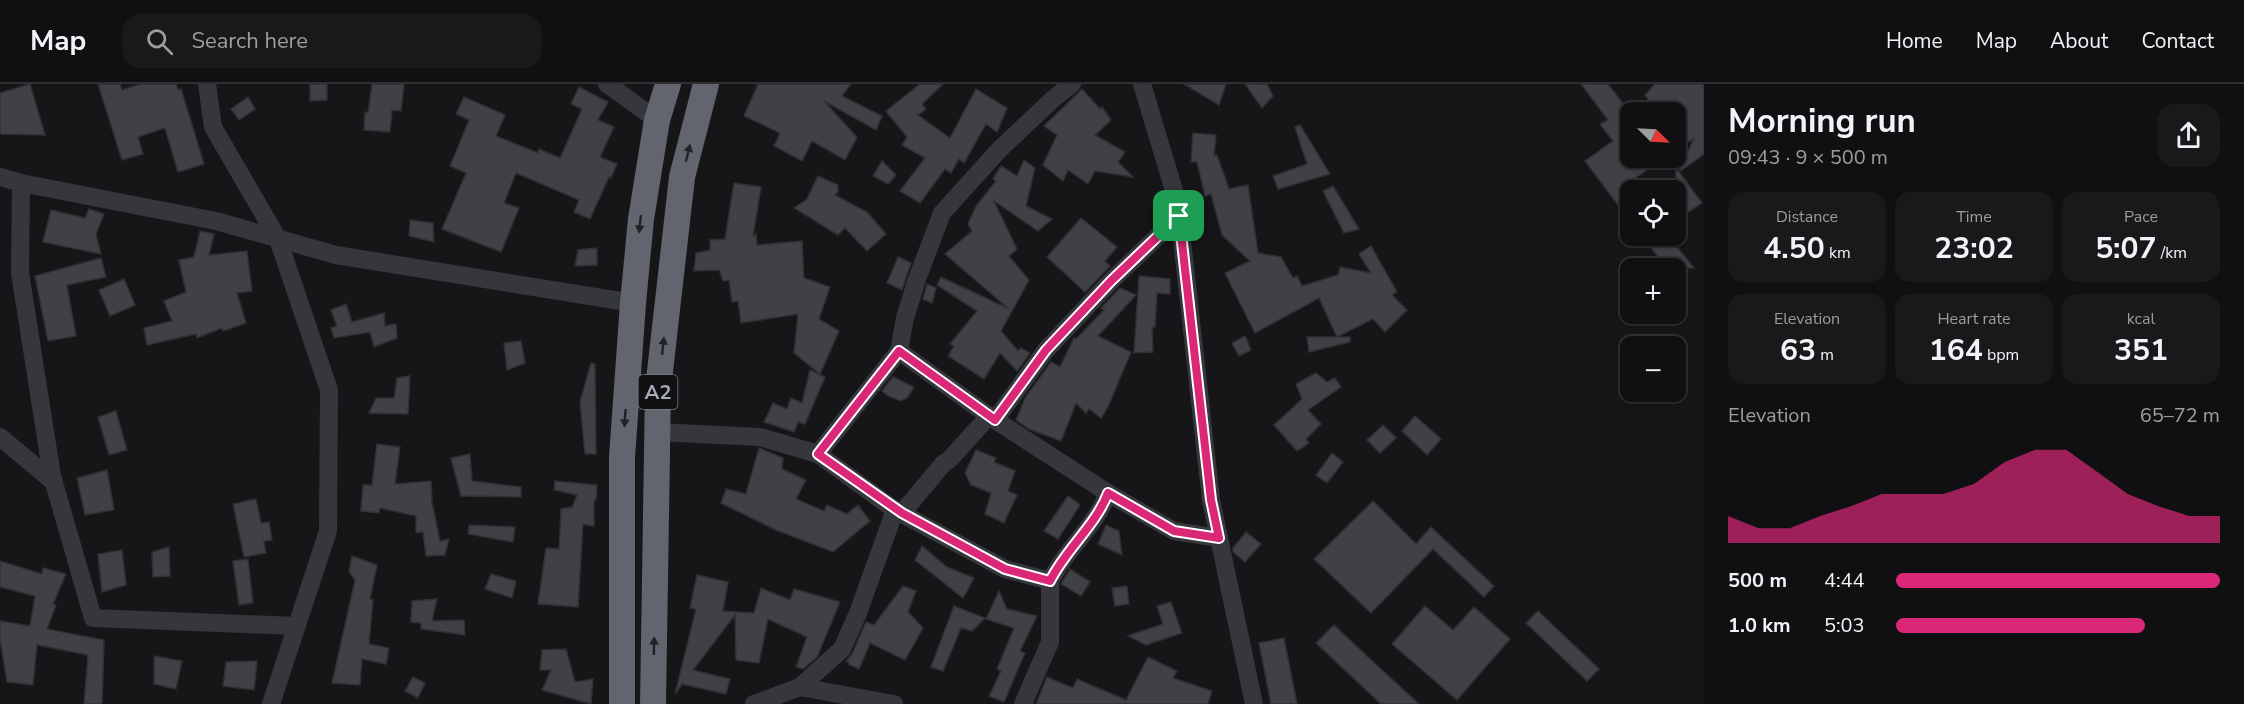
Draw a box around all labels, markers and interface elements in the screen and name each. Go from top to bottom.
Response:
search box [122,14,542,68]
text: Map [30,22,86,60]
icon: search [143,25,176,58]
text: Search here [191,26,308,56]
text: Home [1886,27,1943,55]
text: Map [1976,27,2017,55]
text: About [2050,27,2108,55]
text: Contact [2141,27,2214,55]
text: Morning run [1728,99,1916,144]
north arrow [1620,102,1686,168]
map controls [1620,102,1686,402]
button: share [2157,104,2220,167]
one-way arrow [684,143,694,162]
text: 09:43 · 9 × 500 m [1728,144,1888,171]
button: locate [1620,180,1686,246]
pin [1153,190,1204,241]
icon: arrive [1162,199,1195,232]
text: Distance [1776,206,1838,228]
text: Time [1956,206,1992,228]
text: Pace [2124,206,2158,228]
one-way arrow [636,214,645,233]
text: 4.50 [1763,228,1825,269]
text: 23:02 [1934,228,2014,269]
text: 5:07 [2095,228,2157,269]
text: km [1825,242,1851,264]
text: /km [2157,242,2187,264]
button: + [1620,258,1686,324]
text: Elevation [1774,308,1840,330]
text: Heart rate [1937,308,2011,330]
text: kcal [2127,308,2155,330]
text: 63 [1780,330,1816,371]
text: 164 [1929,330,1983,371]
text: 351 [2114,330,2168,371]
one-way arrow [658,336,668,355]
button: − [1620,336,1686,402]
text: m [1816,344,1834,366]
text: bpm [1983,344,2019,366]
road number: A2 [638,375,678,409]
text: Elevation [1728,402,1811,429]
text: 65–72 m [2140,402,2220,429]
one-way arrow [620,408,629,427]
text: 500 m [1728,567,1787,594]
text: 4:44 [1824,567,1865,594]
text: 1.0 km [1728,612,1791,639]
text: 5:03 [1824,612,1865,639]
one-way arrow [650,636,659,655]

